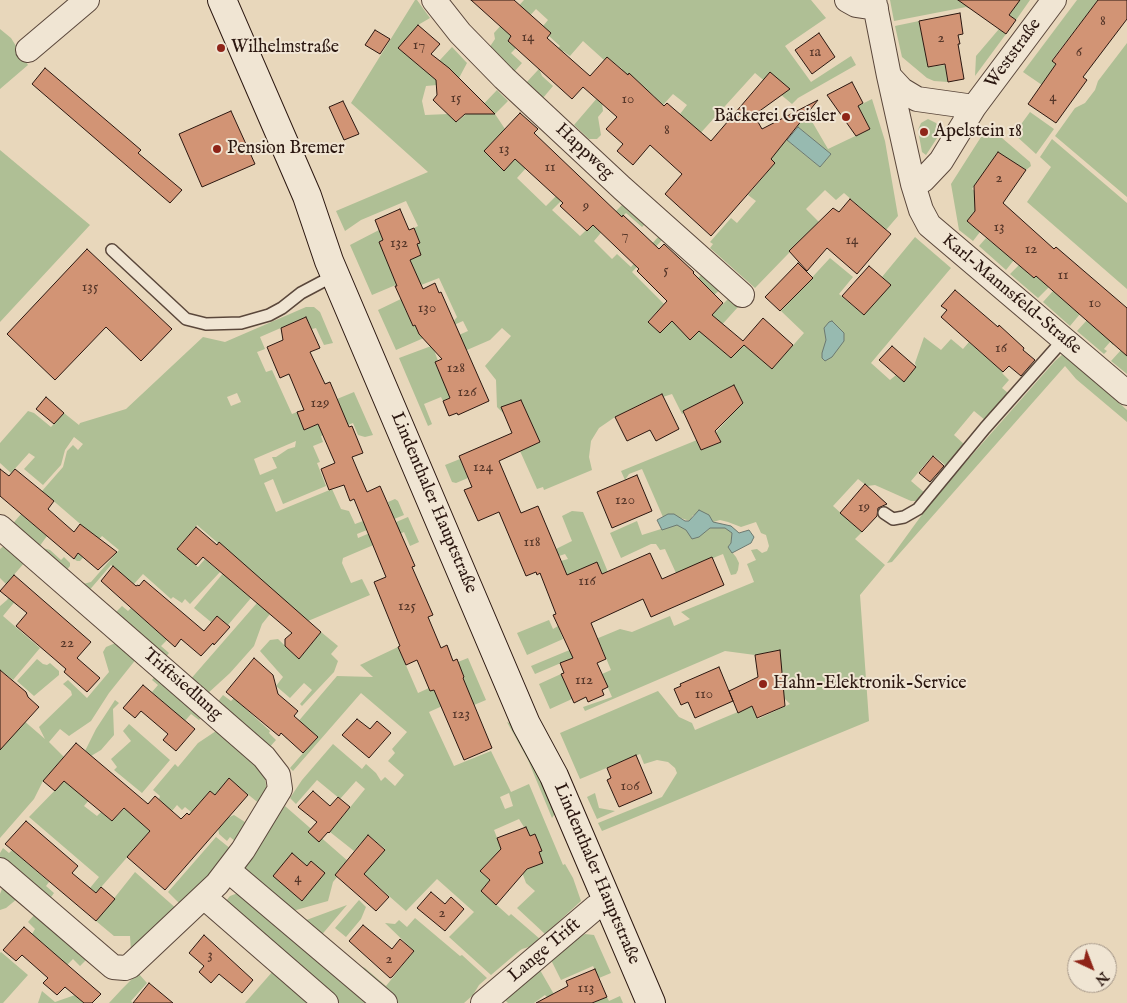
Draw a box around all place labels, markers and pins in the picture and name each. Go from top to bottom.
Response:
place label: Wilhelmstraße [231,37,339,59]
marker: Wilhelmstraße [215,42,227,54]
place label: Bäckerei Geisler [714,106,836,128]
marker: Bäckerei Geisler [840,111,852,123]
place label: Apelstein 18 [934,121,1022,143]
marker: Apelstein 18 [918,126,930,138]
place label: Pension Bremer [227,138,345,160]
marker: Pension Bremer [211,143,223,155]
place label: Hahn-Elektronik-Service [773,673,967,695]
marker: Hahn-Elektronik-Service [757,678,769,690]

